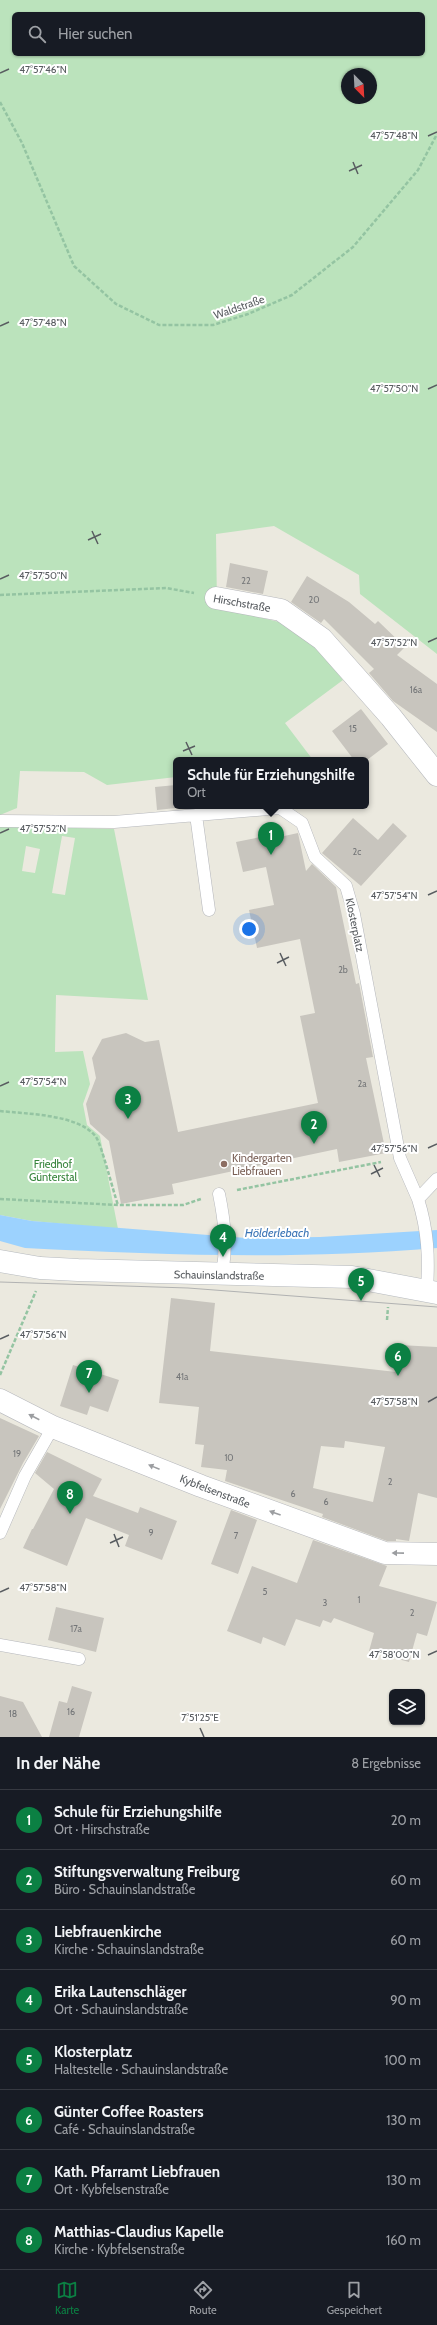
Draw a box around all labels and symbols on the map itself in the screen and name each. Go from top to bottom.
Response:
text: 47°57'46"N [19,63,67,76]
north arrow [341,68,377,104]
text: 47°57'48"N [370,129,418,142]
street label: Waldstraße [212,292,267,322]
text: 47°57'48"N [19,316,67,329]
text: 47°57'50"N [370,382,418,395]
text: 47°57'50"N [19,569,67,582]
house number: 22 [241,575,251,586]
street label: Hirschstraße [212,591,272,615]
house number: 20 [309,594,320,605]
text: 47°57'52"N [371,636,417,649]
house number: 16a [410,684,423,695]
house number: 15 [349,723,357,734]
text: 47°57'52"N [20,822,66,835]
pin: 1 [258,822,284,855]
house number: 2c [353,846,361,857]
text: 47°57'54"N [370,889,418,902]
street label: Klosterplatz [342,897,368,953]
your location [239,919,259,939]
house number: 2b [338,964,348,975]
text: 47°57'54"N [19,1075,67,1088]
house number: 2a [357,1078,367,1089]
pin: 3 [115,1086,141,1119]
pin: 2 [301,1111,327,1144]
text: 47°57'56"N [370,1142,418,1155]
place label: Kindergarten Liebfrauen [232,1151,292,1178]
park label: Friedhof Günterstal [29,1157,77,1184]
marker: Kindergarten Liebfrauen [219,1159,229,1169]
pin: 4 [210,1224,236,1257]
water label: Hölderlebach [245,1225,309,1240]
street label: Schauinslandstraße [174,1267,265,1283]
pin: 5 [348,1268,374,1301]
text: 47°57'56"N [19,1328,67,1341]
pin: 6 [385,1343,411,1376]
pin: 7 [76,1360,102,1393]
house number: 41a [176,1371,189,1382]
text: 47°57'58"N [370,1395,418,1408]
one-way arrow [28,1414,40,1420]
house number: 19 [13,1448,21,1459]
house number: 10 [224,1452,234,1463]
one-way arrow [147,1464,159,1470]
street label: Kybfelsenstraße [178,1471,252,1511]
house number: 2 [388,1476,393,1487]
pin: 8 [57,1481,83,1514]
house number: 6 [290,1488,296,1499]
house number: 6 [323,1496,329,1507]
one-way arrow [269,1510,281,1516]
house number: 9 [148,1527,154,1538]
house number: 7 [234,1530,239,1541]
one-way arrow [391,1550,404,1556]
text: 47°57'58"N [19,1581,67,1594]
house number: 5 [263,1586,268,1597]
house number: 1 [358,1594,361,1605]
house number: 3 [323,1597,328,1608]
house number: 2 [410,1607,415,1618]
house number: 17a [70,1623,82,1634]
text: 47°58'00"N [368,1648,420,1661]
house number: 16 [67,1706,75,1717]
house number: 18 [9,1708,17,1719]
text: 7°51'25"E [181,1711,219,1724]

